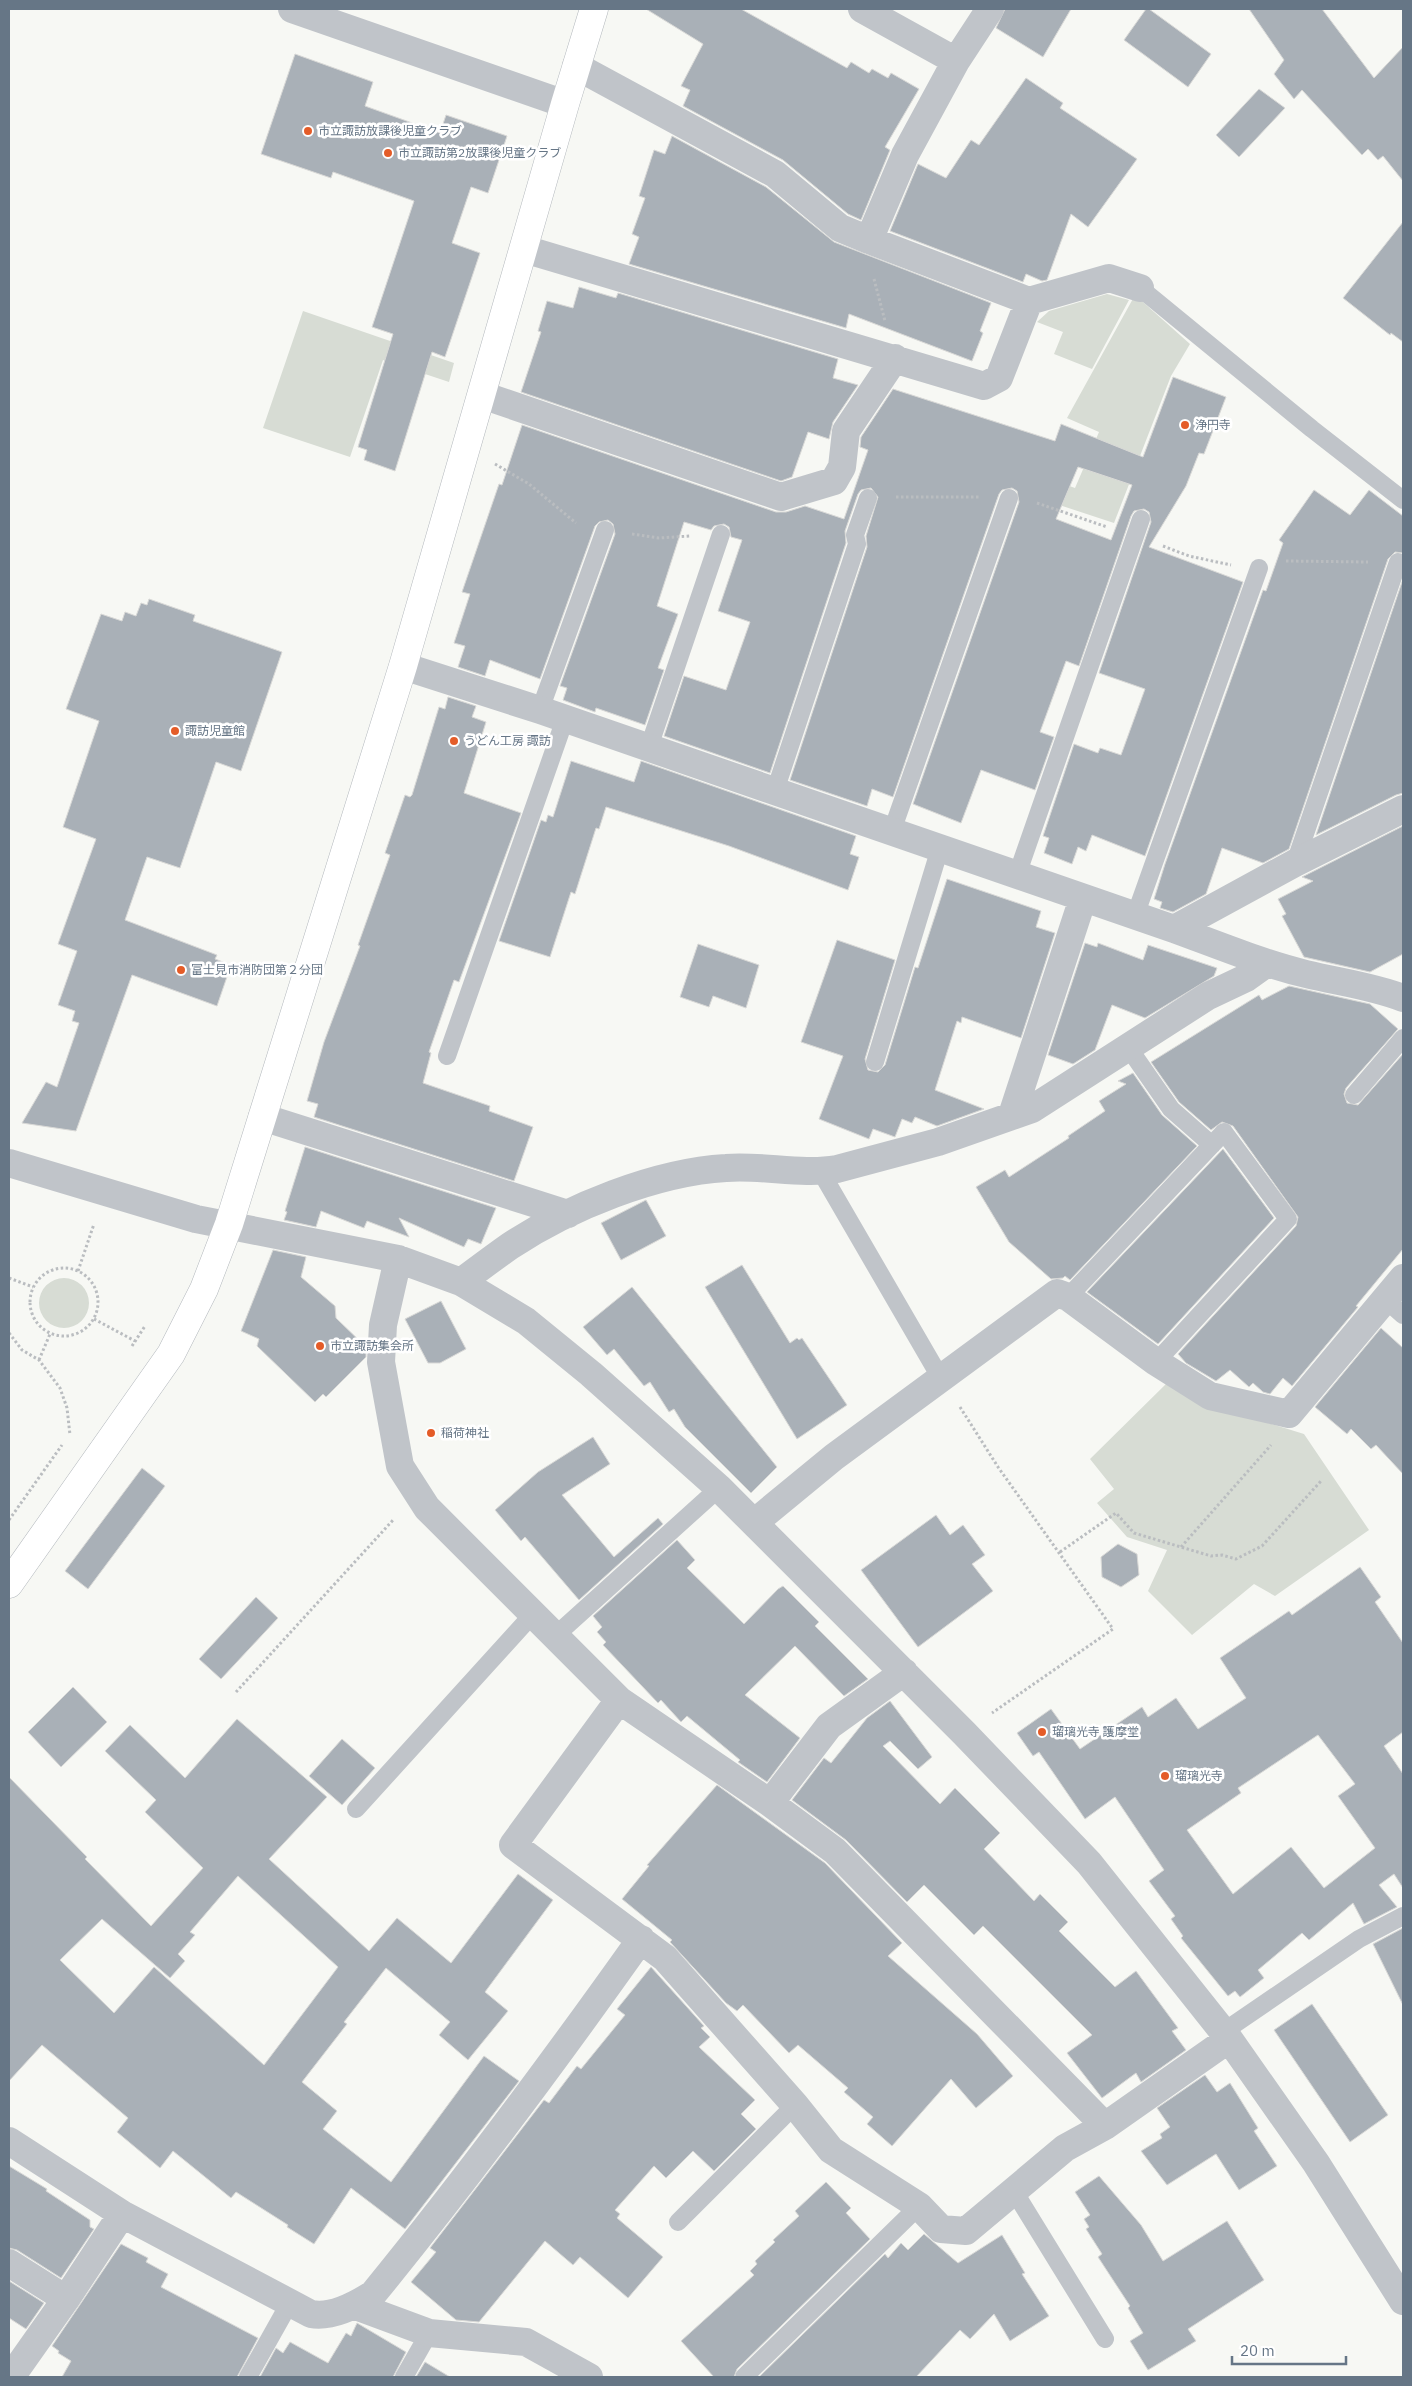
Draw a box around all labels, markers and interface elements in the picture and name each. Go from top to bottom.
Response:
place label: 市立諏訪放課後児童クラブ [318,123,462,138]
marker: 市立諏訪放課後児童クラブ [302,125,314,137]
place label: 市立諏訪第2放課後児童クラブ [398,145,561,160]
marker: 市立諏訪第2放課後児童クラブ [382,147,394,159]
place label: 浄円寺 [1195,417,1231,432]
marker: 浄円寺 [1179,419,1191,431]
place label: 諏訪児童館 [185,723,245,738]
marker: 諏訪児童館 [169,725,181,737]
place label: うどん工房 諏訪 [464,733,551,748]
marker: うどん工房 諏訪 [448,735,460,747]
place label: 富士見市消防団第２分団 [191,962,323,977]
marker: 富士見市消防団第２分団 [175,964,187,976]
place label: 市立諏訪集会所 [330,1338,414,1353]
marker: 市立諏訪集会所 [314,1340,326,1352]
place label: 稲荷神社 [441,1425,489,1440]
marker: 稲荷神社 [425,1427,437,1439]
place label: 瑠璃光寺 護摩堂 [1052,1724,1139,1739]
marker: 瑠璃光寺 護摩堂 [1036,1726,1048,1738]
place label: 瑠璃光寺 [1175,1768,1223,1783]
marker: 瑠璃光寺 [1159,1770,1171,1782]
scale bar [1232,2334,1346,2366]
text: 20 m [1240,2341,1275,2360]

